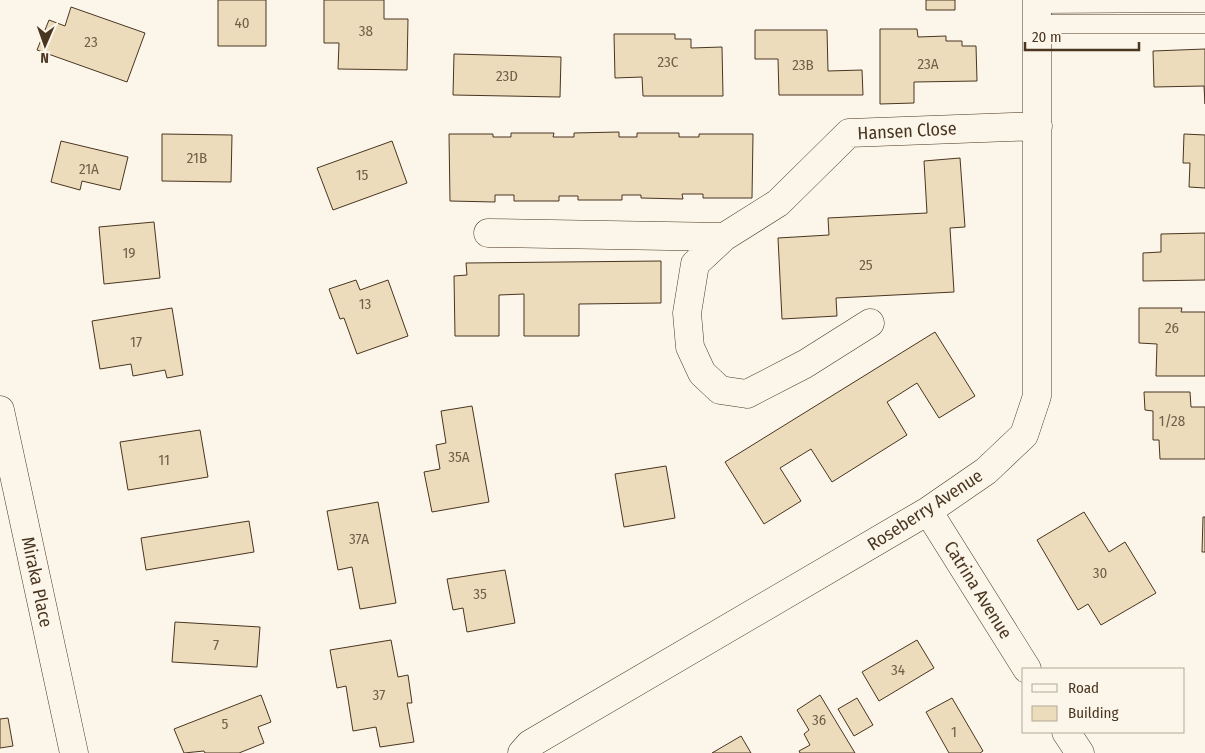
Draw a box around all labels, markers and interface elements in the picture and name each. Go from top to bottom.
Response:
house number: 40 [234,14,250,32]
north arrow [20,20,70,70]
scale bar [1025,20,1139,52]
house number: 38 [359,22,373,40]
text: 20 m [1032,28,1062,46]
house number: 23 [84,33,98,51]
text: N [40,49,49,66]
house number: 23C [658,53,679,71]
house number: 23A [917,55,939,73]
house number: 23B [792,56,814,74]
house number: 23D [496,67,518,85]
street label: Hansen Close [857,117,957,145]
house number: 21B [187,149,207,167]
house number: 21A [79,160,99,178]
house number: 15 [356,166,368,184]
house number: 19 [122,244,136,262]
house number: 25 [859,256,873,274]
house number: 13 [359,295,372,313]
house number: 26 [1165,319,1179,337]
house number: 17 [130,333,142,351]
house number: 1/28 [1159,412,1185,430]
house number: 35A [448,448,470,466]
house number: 11 [158,451,170,469]
street label: Roseberry Avenue [863,465,987,555]
house number: 37A [349,530,369,548]
street label: Miraka Place [17,535,57,629]
street label: Catrina Avenue [939,537,1017,643]
house number: 30 [1093,564,1107,582]
house number: 35 [473,585,487,603]
house number: 7 [213,636,219,654]
house number: 34 [891,661,905,679]
legend [1022,668,1185,733]
text: Road [1068,679,1099,697]
house number: 37 [373,686,385,704]
text: Building [1068,704,1119,722]
house number: 36 [812,711,826,729]
house number: 5 [222,715,229,733]
house number: 1 [951,723,957,741]

